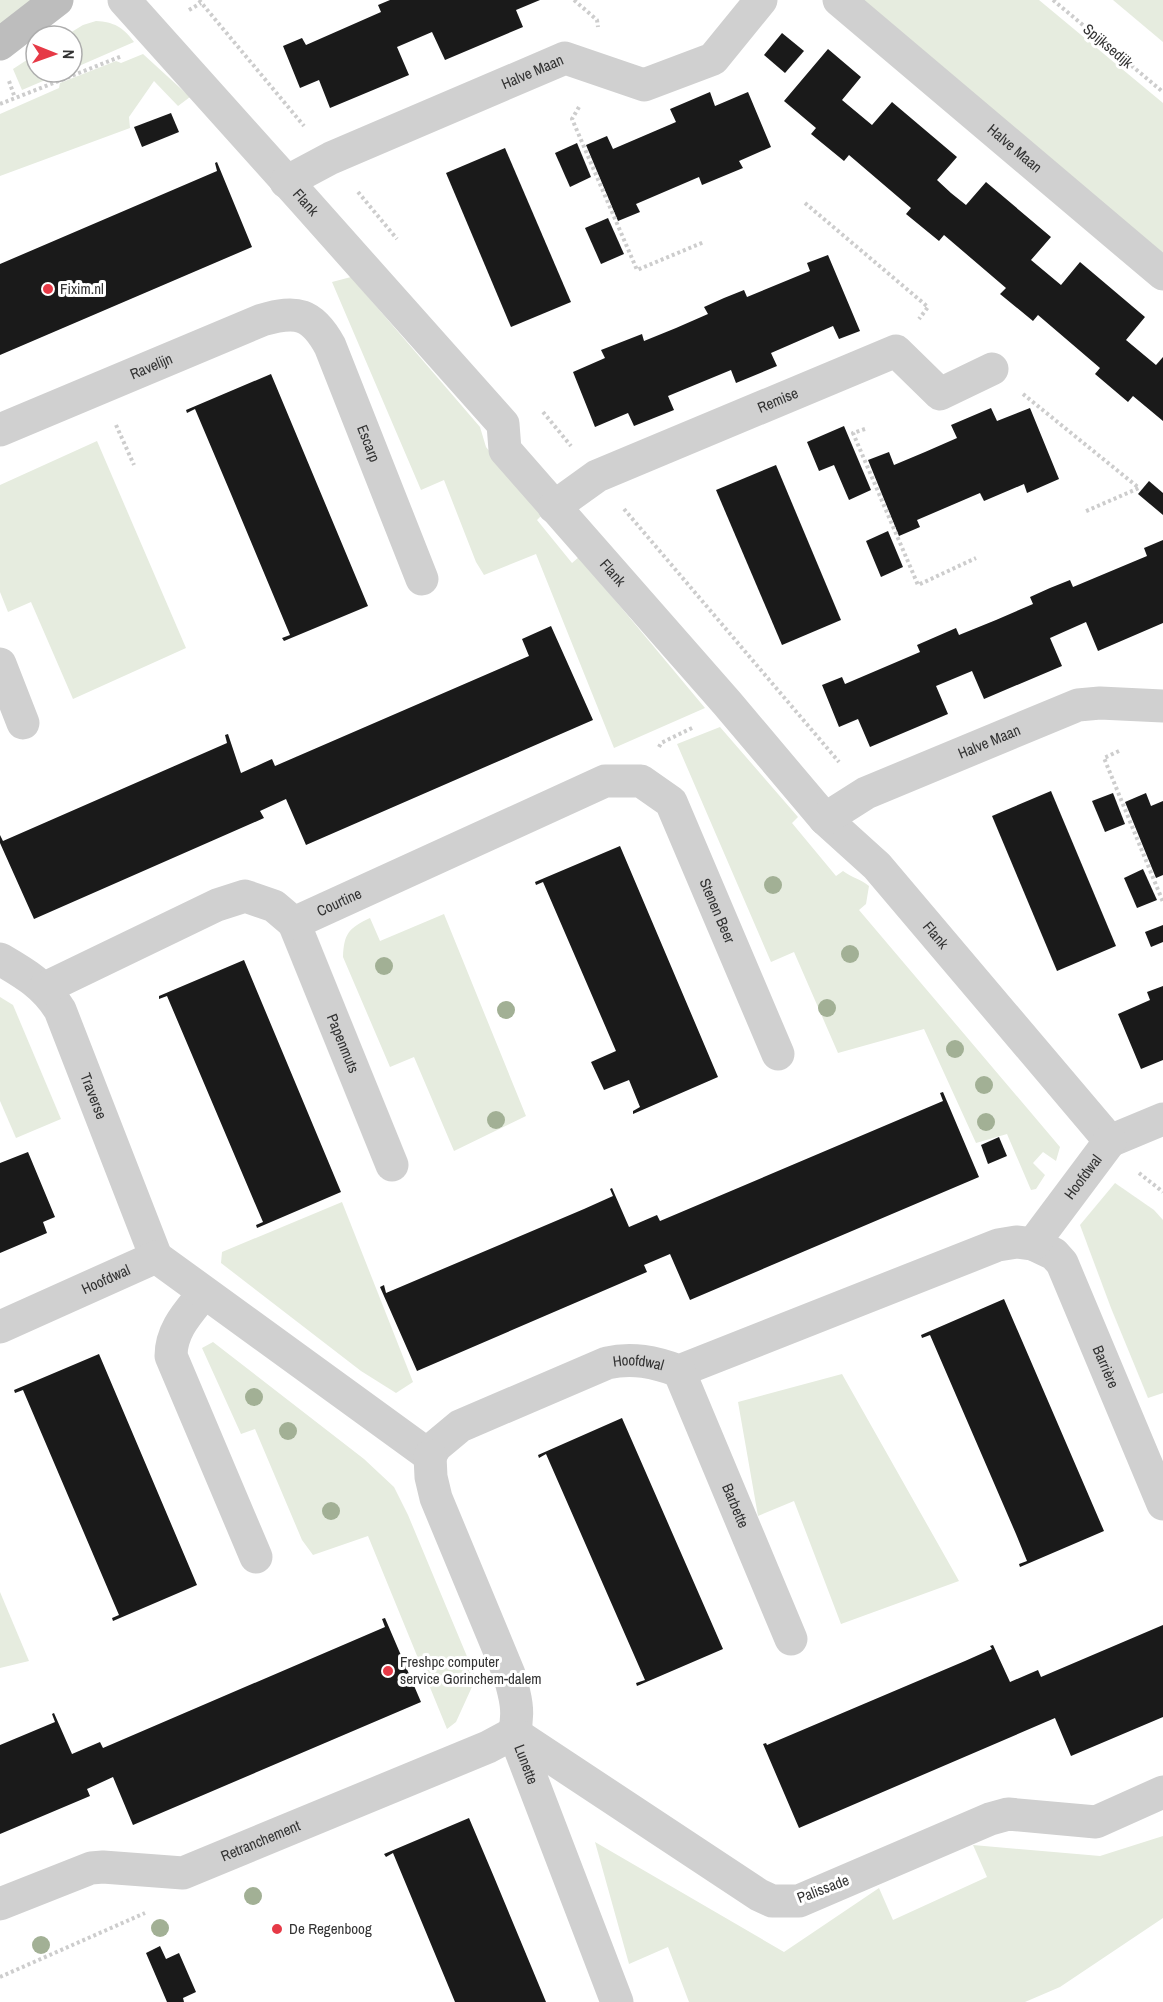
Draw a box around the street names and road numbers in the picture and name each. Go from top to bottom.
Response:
street label: Spijksedijk [1079,18,1138,73]
street label: Halve Maan [498,49,567,94]
street label: Halve Maan [983,119,1047,177]
street label: Flank [288,184,324,221]
street label: Ravelijn [126,348,176,384]
street label: Remise [754,382,801,418]
street label: Escarp [352,422,386,465]
street label: Flank [595,554,631,591]
street label: Halve Maan [955,719,1023,764]
street label: Stenen Beer [695,875,741,946]
street label: Courtine [313,882,365,921]
street label: Flank [918,917,954,954]
street label: Papenmuts [322,1011,365,1076]
street label: Traverse [75,1070,112,1122]
street label: Hoofdwal [1059,1150,1106,1204]
street label: Hoofdwal [78,1259,133,1299]
street label: Barrière [1088,1342,1124,1391]
street label: Hoofdwal [611,1349,666,1375]
street label: Barbette [717,1480,754,1531]
street label: Lunette [509,1741,544,1787]
street label: Retranchement [217,1815,304,1866]
street label: Palissade [794,1869,852,1908]

